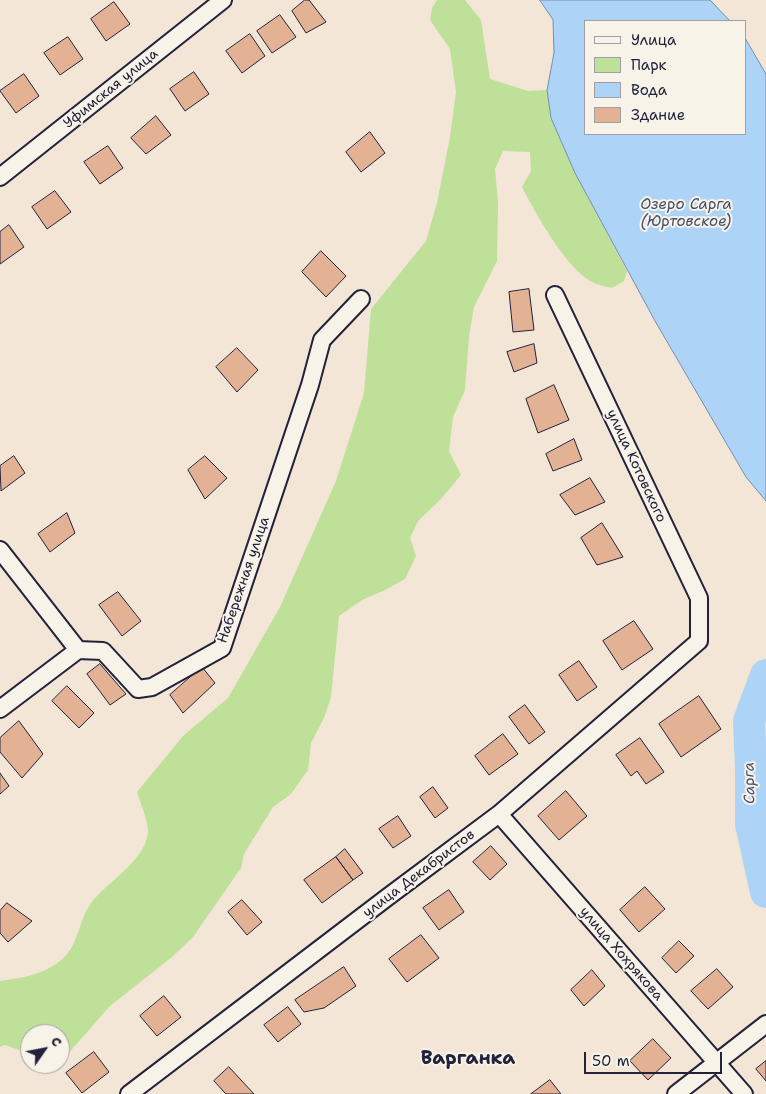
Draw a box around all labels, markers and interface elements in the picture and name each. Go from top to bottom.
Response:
legend [584,20,746,135]
text: Улица [631,30,676,50]
street label: Уфимская улица [60,46,162,132]
text: Парк [631,55,667,75]
text: Вода [631,80,667,100]
text: Здание [631,105,685,125]
water label: Озеро Сарга (Юртовское) [640,196,732,231]
street label: улица Котовского [602,407,670,525]
street label: Набережная улица [214,514,274,646]
water label: Сарга [741,762,759,804]
street label: улица Декабристов [360,826,478,922]
street label: улица Хохрякова [576,904,666,1004]
north arrow [20,1024,70,1074]
text: С [47,1033,67,1050]
scale bar [586,1042,724,1074]
district label: Варганка [421,1048,515,1070]
text: 50 m [592,1051,630,1071]

